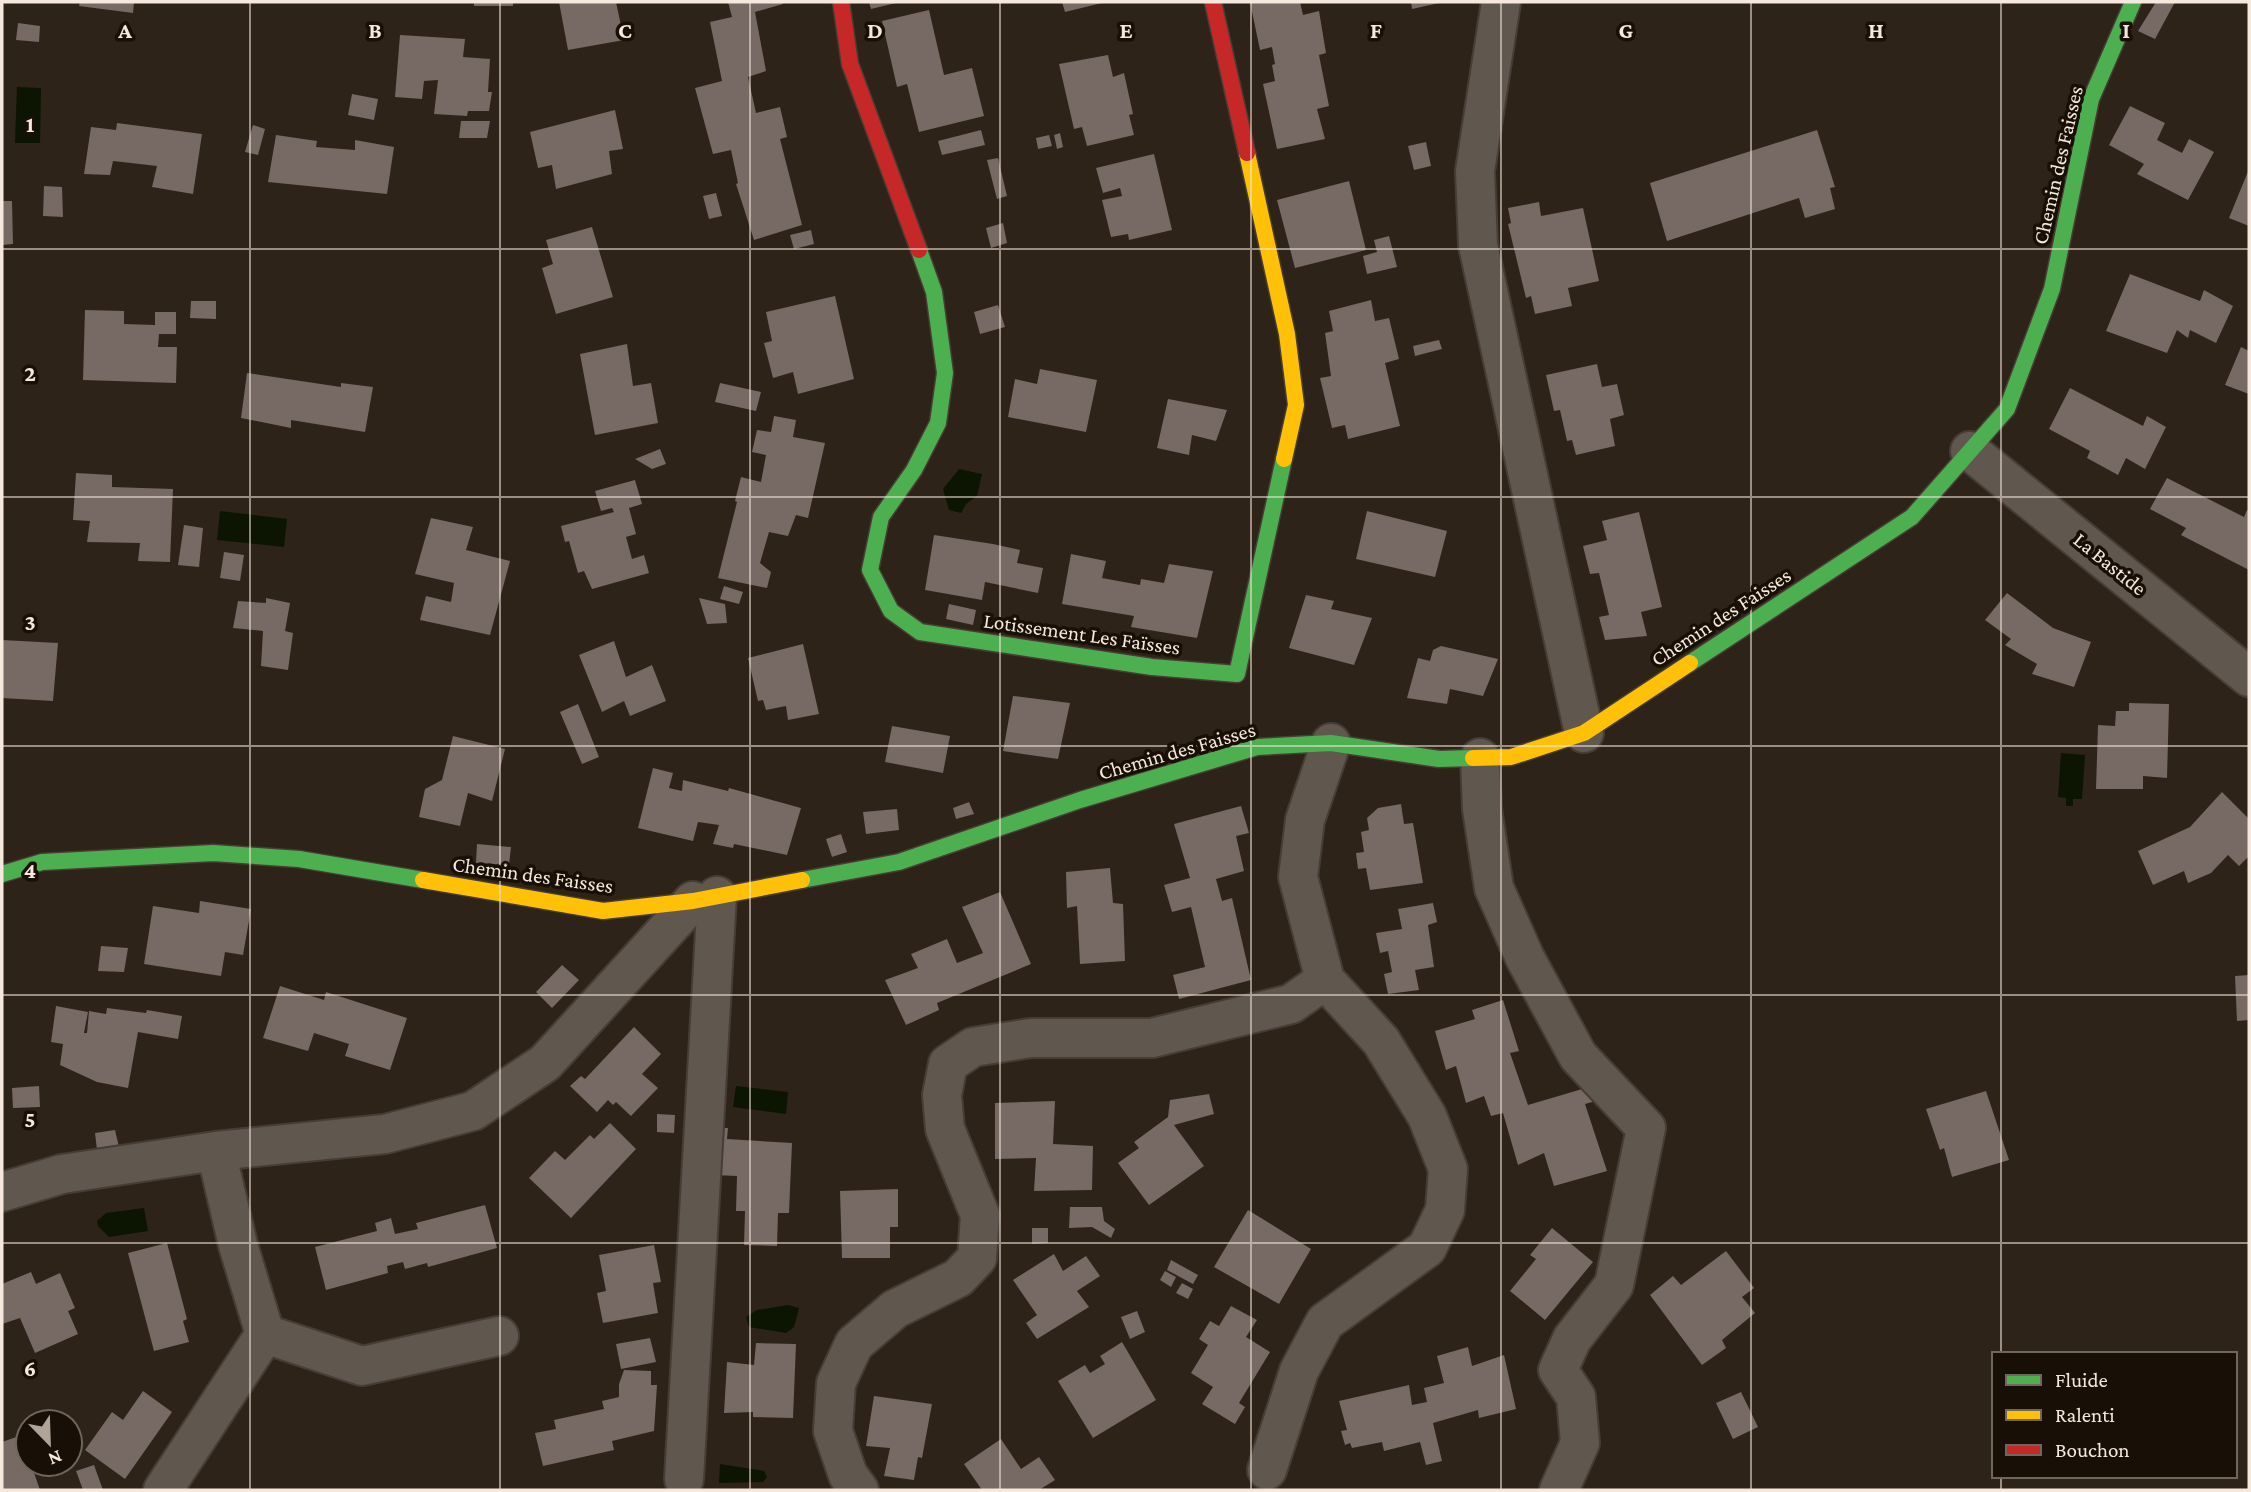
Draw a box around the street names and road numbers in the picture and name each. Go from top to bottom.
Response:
street label: Chemin des Faisses [2028,83,2088,247]
street label: La Bastide [2069,528,2151,600]
street label: Chemin des Faisses [1647,563,1795,671]
street label: Lotissement Les Faïsses [982,608,1182,660]
street label: Chemin des Faisses [1096,717,1258,785]
street label: Chemin des Faisses [451,852,615,898]

